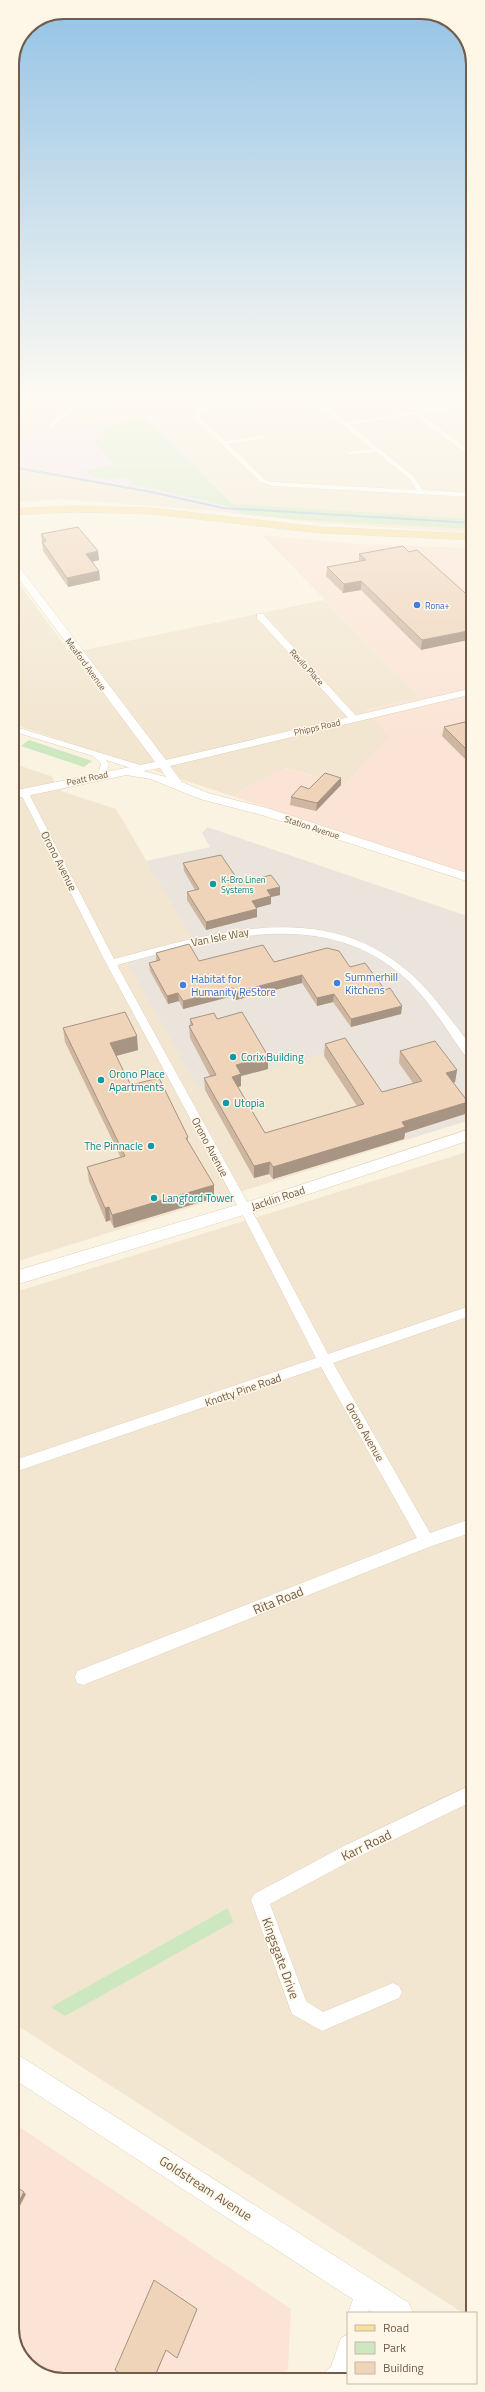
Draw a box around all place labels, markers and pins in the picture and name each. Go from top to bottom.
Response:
place label: Rona+ [425,599,450,612]
marker: Rona+ [412,600,422,610]
place label: K-Bro Linen Systems [221,873,266,896]
marker: K-Bro Linen Systems [208,879,218,889]
place label: Summerhill Kitchens [345,969,398,998]
place label: Habitat for Humanity ReStore [191,971,276,1000]
marker: Summerhill Kitchens [332,978,342,988]
marker: Habitat for Humanity ReStore [178,980,188,990]
place label: Corix Building [241,1049,304,1065]
marker: Corix Building [228,1052,238,1062]
place label: Orono Place Apartments [109,1066,165,1095]
marker: Orono Place Apartments [96,1075,106,1085]
place label: Utopia [234,1095,265,1111]
marker: Utopia [221,1098,231,1108]
place label: The Pinnacle [84,1138,143,1154]
marker: The Pinnacle [146,1141,156,1151]
place label: Langford Tower [162,1190,234,1206]
marker: Langford Tower [149,1193,159,1203]

